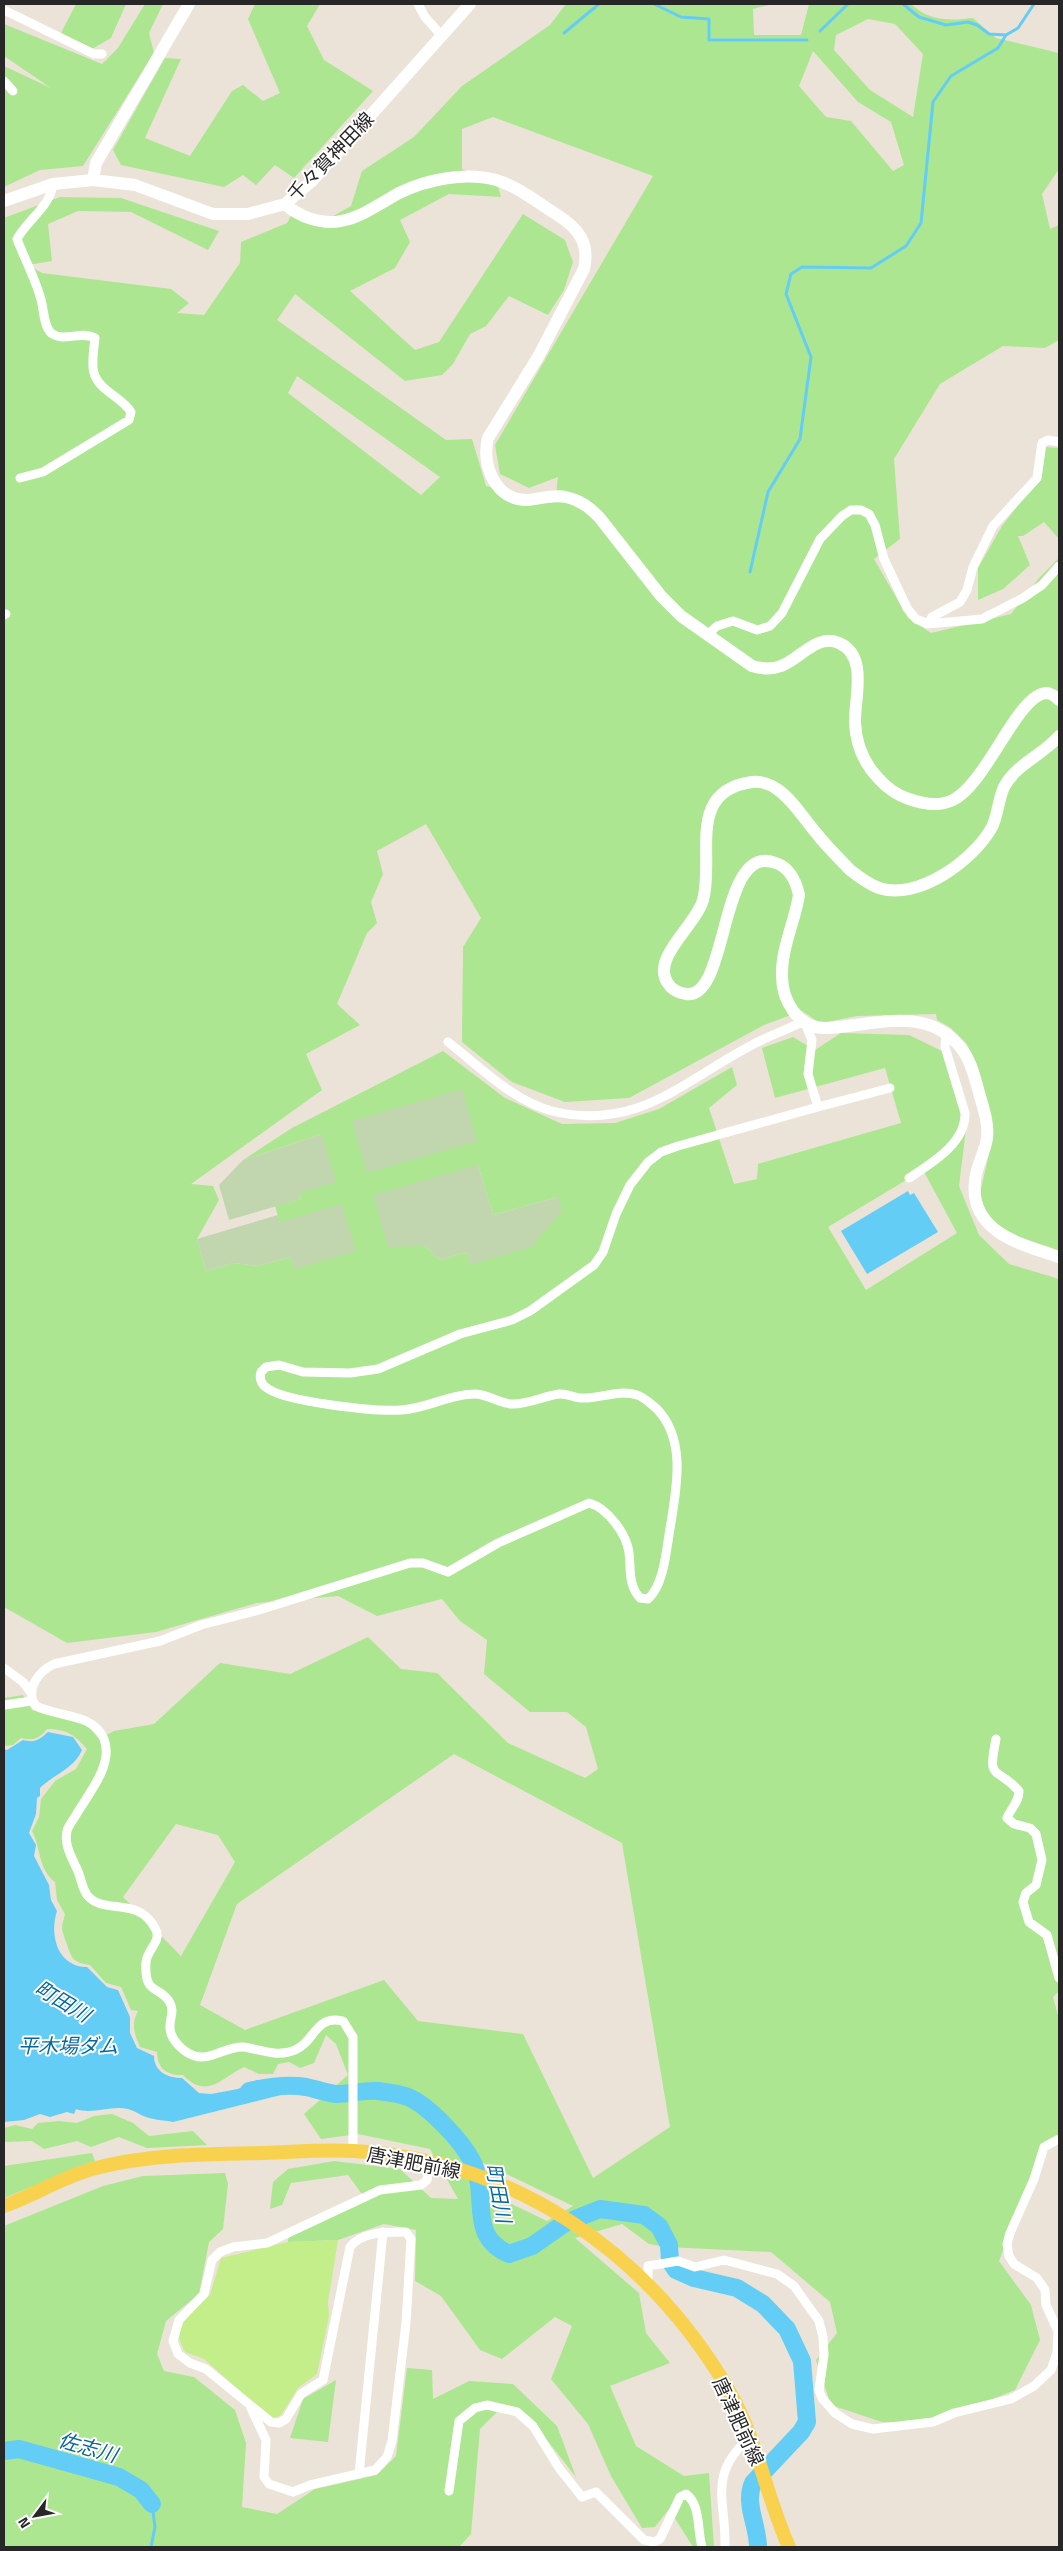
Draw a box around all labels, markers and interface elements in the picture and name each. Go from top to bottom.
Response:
street label: 千々賀神田線 [280,105,380,207]
water label: 町田川 [29,1972,98,2031]
water label: 平木場ダム [18,2030,118,2061]
street label: 唐津肥前線 [365,2139,463,2185]
water label: 町田川 [478,2161,520,2227]
street label: 唐津肥前線 [706,2372,772,2470]
water label: 佐志川 [55,2424,123,2471]
north arrow [10,2491,60,2541]
text: N [12,2513,35,2533]

